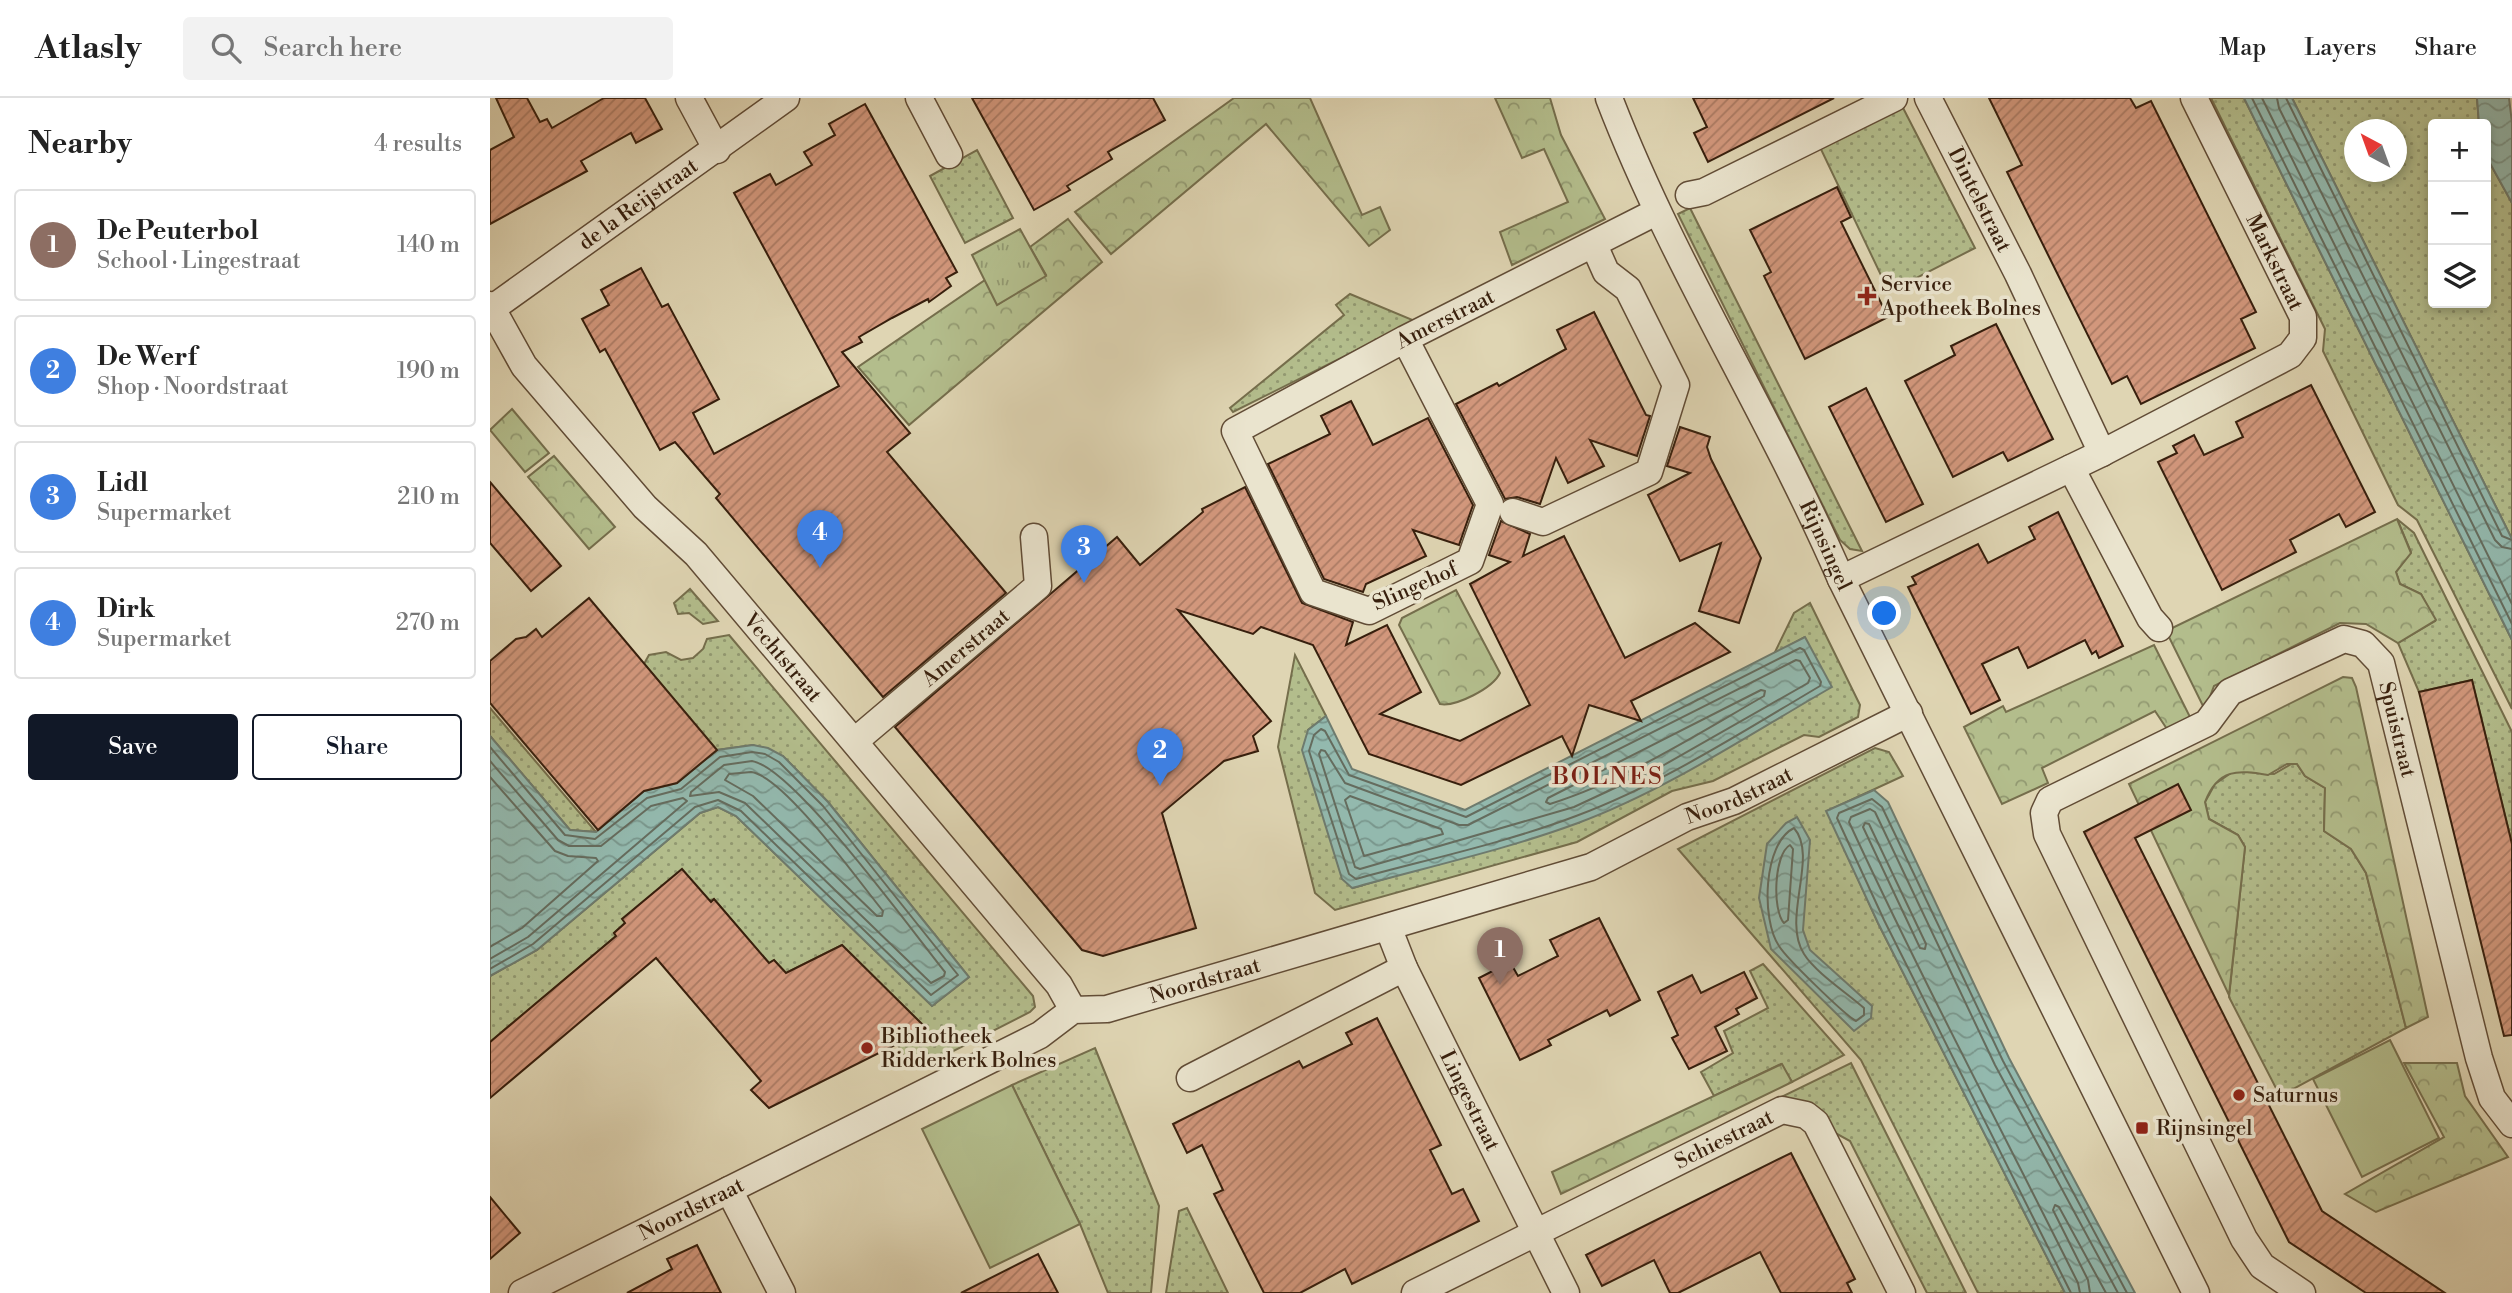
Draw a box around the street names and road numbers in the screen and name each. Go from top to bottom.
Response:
street label: Dintelstraat [1941,143,2017,257]
street label: de la Reijstraat [574,153,704,256]
street label: Markstraat [2240,210,2309,316]
street label: Amerstraat [1391,284,1500,356]
street label: Rijnsingel [1793,496,1857,595]
street label: Slingehof [1369,556,1463,617]
street label: Amerstraat [916,603,1016,693]
street label: Vechtstraat [737,607,828,708]
street label: Spuistraat [2372,679,2421,781]
street label: Noordstraat [1682,761,1798,831]
street label: Noordstraat [1147,953,1264,1010]
street label: Lingestraat [1433,1046,1505,1156]
street label: Schiestraat [1670,1104,1778,1175]
street label: Noordstraat [635,1172,749,1247]

